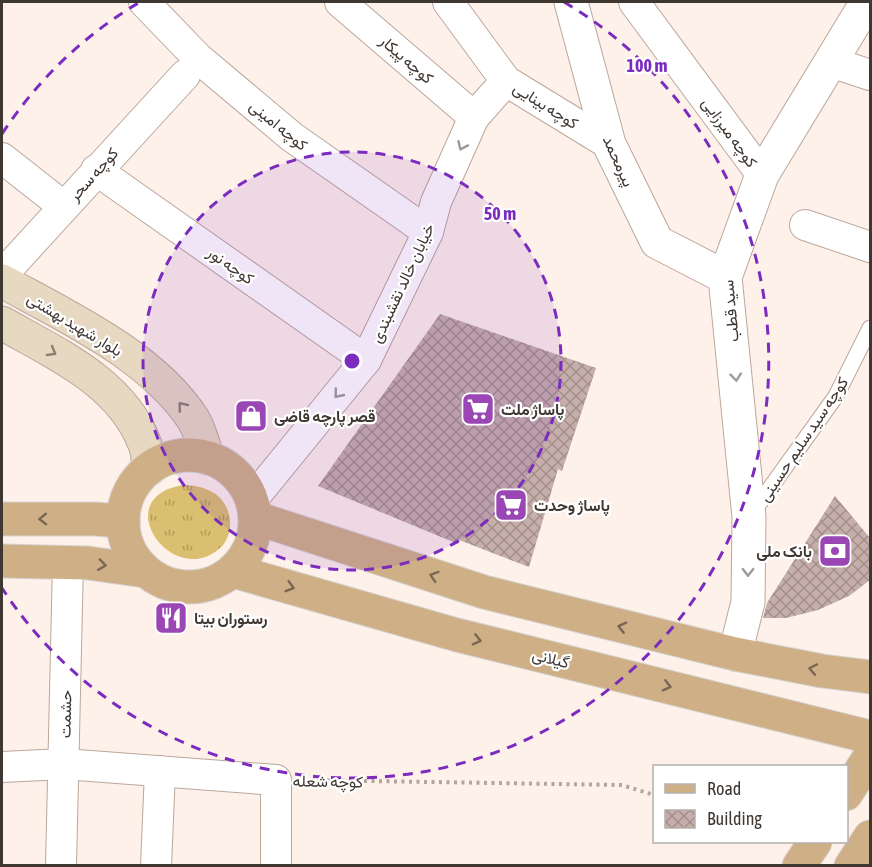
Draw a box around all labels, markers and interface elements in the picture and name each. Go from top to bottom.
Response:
street label: کوچه پیکار [374,30,437,89]
text: 100 m [627,55,667,76]
street label: کوچه بینایی [509,78,582,135]
street label: کوچه میرزایی [696,94,761,172]
street label: کوچه امینی [245,96,312,156]
street label: پیرمحمد [597,133,638,191]
one-way arrow [457,139,469,150]
street label: کوچه سحر [64,144,124,207]
text: 50 m [484,203,516,224]
street label: خیابان خالد نقشبندی [366,220,439,346]
street label: کوچه نور [202,242,258,290]
street label: سید قطب [718,279,743,343]
street label: بلوار شهید بهشتی [23,289,126,361]
one-way arrow [46,345,56,356]
centre of rings [342,351,362,371]
one-way arrow [729,373,742,382]
street label: کوچه سید سلیم حسینی [755,373,854,506]
one-way arrow [335,387,346,398]
supermarket icon: پاساژ ملت [460,391,496,427]
shop icon: قصر پارچه قاضی [233,398,269,434]
place label: پاساژ ملت [501,400,565,421]
one-way arrow [178,402,189,413]
place label: قصر پارچه قاضی [274,407,375,428]
supermarket icon: پاساژ وحدت [493,487,529,523]
place label: پاساژ وحدت [534,496,610,517]
one-way arrow [39,512,48,525]
bank icon: بانک ملی [817,533,853,569]
place label: بانک ملی [756,542,812,561]
one-way arrow [97,559,106,571]
one-way arrow [742,567,755,576]
one-way arrow [429,571,440,583]
one-way arrow [284,580,295,592]
restaurant icon: رستوران بیتا [153,600,189,636]
place label: رستوران بیتا [194,609,268,629]
one-way arrow [618,621,628,634]
one-way arrow [472,633,482,646]
street label: گیلانی [530,645,571,673]
one-way arrow [808,663,818,676]
one-way arrow [662,678,672,691]
street label: حشمت [56,689,74,738]
legend [653,765,848,843]
street label: کوچه شعله [292,771,363,794]
text: Road [707,778,741,799]
text: Building [707,808,762,829]

